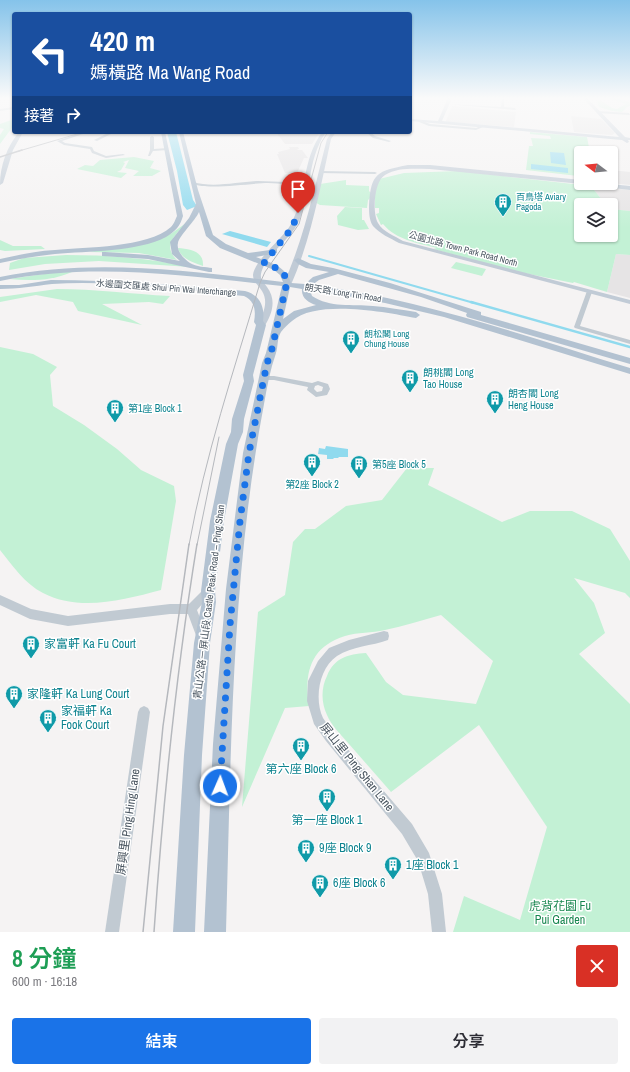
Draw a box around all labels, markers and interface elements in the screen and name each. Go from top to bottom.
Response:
text: 420 m [90,22,155,60]
icon: left [24,28,76,80]
text: 媽橫路 Ma Wang Road [90,60,250,85]
icon: right [62,104,84,126]
text: 接著 [24,105,54,126]
north arrow [574,146,618,190]
map controls [574,146,618,242]
pin [281,172,315,213]
icon: arrive [287,178,309,200]
place label: 百鳥塔 Aviary Pagoda [516,191,566,213]
building icon: 百鳥塔 Aviary Pagoda [493,192,513,217]
button: layers [574,198,618,242]
street label: 公園北路 Town Park Road North [407,229,519,269]
street label: 水邊圍交匯處 Shui Pin Wai Interchange [96,277,236,299]
street label: 朗天路 Long Tin Road [304,281,382,305]
place label: 朗松閣 Long Chung House [364,328,410,350]
building icon: 朗松閣 Long Chung House [341,329,361,354]
place label: 朗桃閣 Long Tao House [423,366,474,391]
building icon: 朗桃閣 Long Tao House [400,368,420,393]
place label: 朗杏閣 Long Heng House [508,387,559,412]
building icon: 朗杏閣 Long Heng House [485,389,505,414]
building icon: 第1座 Block 1 [105,398,125,423]
place label: 第1座 Block 1 [128,402,182,415]
building icon: 第2座 Block 2 [302,452,322,477]
building icon: 第5座 Block 5 [349,454,369,479]
place label: 第5座 Block 5 [372,458,426,471]
place label: 第2座 Block 2 [285,478,339,491]
street label: 青山公路－屏山段 Castle Peak Road – Ping Shan [191,504,227,700]
building icon: 家富軒 Ka Fu Court [21,634,41,659]
place label: 家富軒 Ka Fu Court [44,636,136,652]
building icon: 家隆軒 Ka Lung Court [4,684,24,709]
place label: 家隆軒 Ka Lung Court [27,686,129,702]
place label: 家福軒 Ka Fook Court [61,703,112,733]
building icon: 家福軒 Ka Fook Court [38,708,58,733]
street label: 屏山里 Ping Shan Lane [316,719,398,815]
building icon: 第六座 Block 6 [291,736,311,761]
place label: 第六座 Block 6 [265,761,337,777]
position arrow [199,765,241,807]
street label: 屏興里 Ping Hing Lane [113,768,143,876]
building icon: 第一座 Block 1 [317,787,337,812]
place label: 第一座 Block 1 [291,812,363,828]
building icon: 9座 Block 9 [296,838,316,863]
place label: 9座 Block 9 [319,840,371,856]
building icon: 1座 Block 1 [383,855,403,880]
place label: 1座 Block 1 [406,857,459,873]
building icon: 6座 Block 6 [310,873,330,898]
place label: 6座 Block 6 [333,875,385,891]
park label: 虎背花園 Fu Pui Garden [529,898,591,928]
text: 8 分鐘 [12,942,76,974]
button: close [576,945,618,987]
text: 600 m · 16:18 [12,973,77,990]
button: 結束 [12,1018,311,1064]
button: 分享 [319,1018,618,1064]

